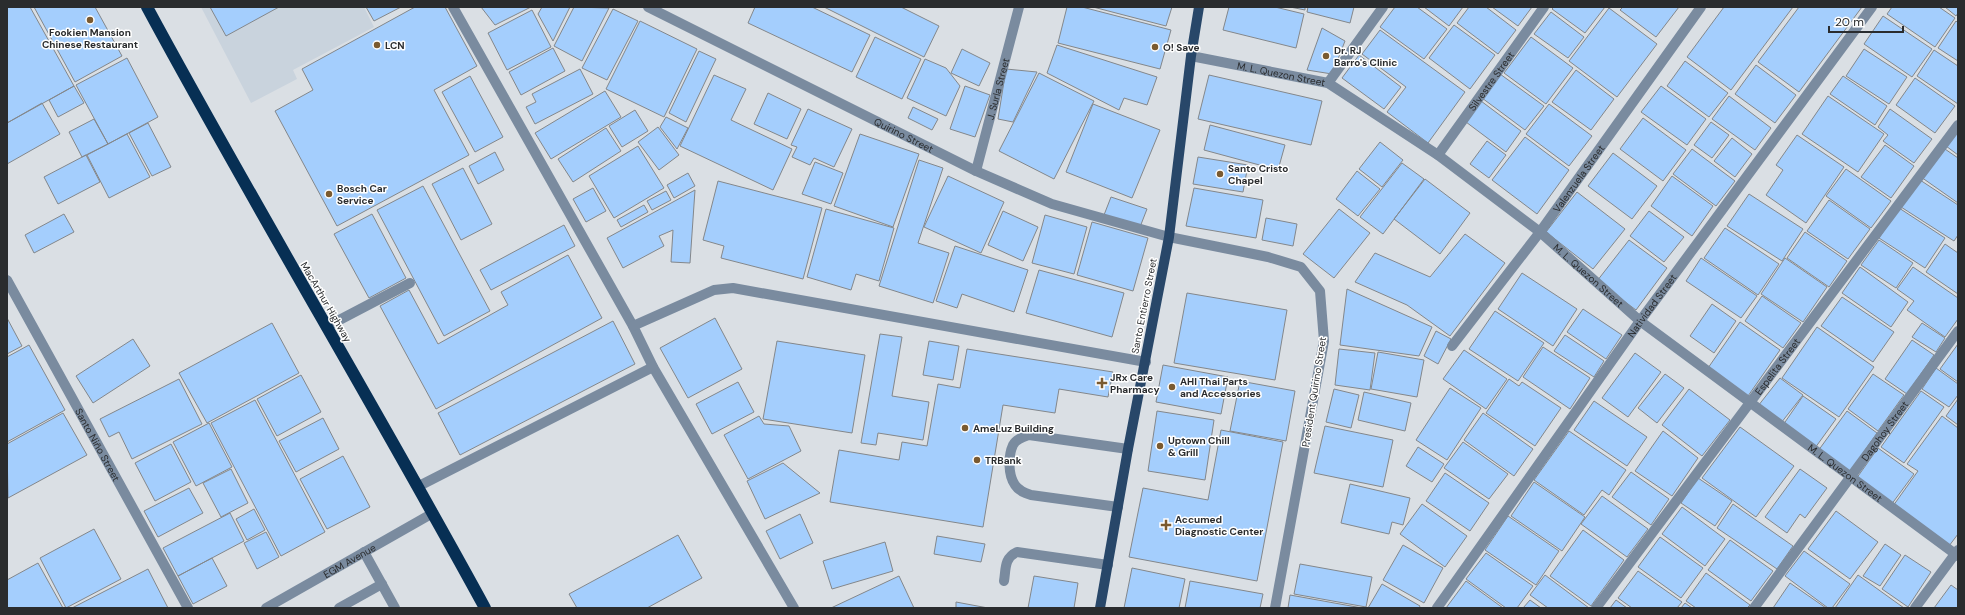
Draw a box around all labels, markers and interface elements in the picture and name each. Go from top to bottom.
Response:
scale bar [1829,8,1903,34]
text: 20 m [1835,14,1864,30]
marker: Fookien Mansion Chinese Restaurant [85,15,95,25]
place label: Fookien Mansion Chinese Restaurant [42,26,138,51]
place label: LCN [385,39,405,52]
marker: LCN [372,40,382,50]
place label: O! Save [1163,41,1199,54]
marker: O! Save [1150,42,1160,52]
place label: Dr. RJ Barro's Clinic [1334,44,1397,69]
street label: Silvestre Street [1465,49,1517,113]
marker: Dr. RJ Barro's Clinic [1321,51,1331,61]
street label: J. Surla Street [983,56,1012,121]
street label: M. L. Quezon Street [1236,59,1327,89]
street label: Quirino Street [872,115,936,155]
street label: Valenzuela Street [1550,142,1607,215]
place label: Santo Cristo Chapel [1228,162,1288,187]
marker: Santo Cristo Chapel [1215,169,1225,179]
place label: Bosch Car Service [337,182,387,207]
marker: Bosch Car Service [324,189,334,199]
street label: M. L. Quezon Street [1551,241,1626,310]
street label: Santo Entierro Street [1128,257,1160,355]
street label: MacArthur Highway [298,260,354,345]
street label: Natividad Street [1624,271,1679,340]
street label: Espelita Street [1752,335,1803,397]
street label: President Quirino Street [1299,336,1329,448]
place label: JRx Care Pharmacy [1110,371,1160,396]
place label: AHI Thai Parts and Accessories [1180,375,1261,400]
marker: JRx Care Pharmacy [1097,378,1107,388]
marker: AHI Thai Parts and Accessories [1167,382,1177,392]
street label: Dagohoy Street [1858,398,1911,464]
street label: Santo Niño Street [72,406,123,483]
place label: AmeLuz Building [973,422,1054,435]
marker: AmeLuz Building [960,423,970,433]
place label: Uptown Chill & Grill [1168,434,1230,459]
marker: Uptown Chill & Grill [1155,441,1165,451]
street label: M. L. Quezon Street [1805,441,1885,505]
place label: TRBank [985,454,1022,467]
marker: TRBank [972,455,982,465]
place label: Accumed Diagnostic Center [1175,513,1263,538]
marker: Accumed Diagnostic Center [1160,519,1172,531]
street label: EGM Avenue [321,540,378,581]

